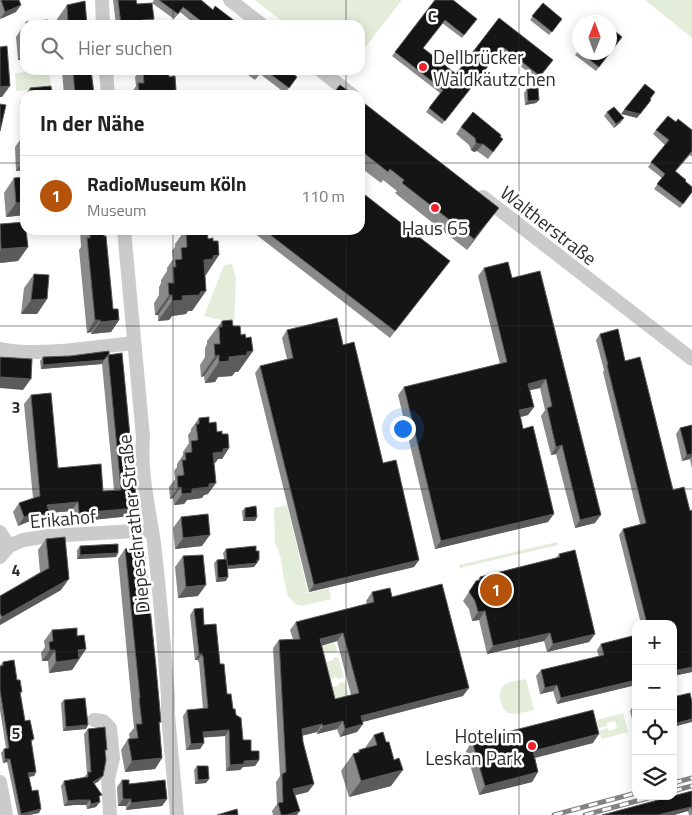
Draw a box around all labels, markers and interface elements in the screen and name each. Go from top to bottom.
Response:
text: C [428,4,437,28]
north arrow [572,15,617,60]
search box [20,20,365,75]
text: Hier suchen [78,33,173,62]
icon: search [38,34,66,62]
place label: Dellbrücker Waldkäutzchen [433,42,556,93]
marker: Dellbrücker Waldkäutzchen [417,61,429,73]
text: In der Nähe [40,107,145,139]
text: RadioMuseum Köln [87,169,247,198]
street label: Waltherstraße [495,178,603,272]
text: 1 [52,184,60,208]
text: 110 m [301,184,345,208]
text: Museum [87,198,146,222]
marker: Haus 65 [429,202,441,214]
place label: Haus 65 [402,213,468,242]
text: 3 [12,395,20,419]
your location [390,416,416,442]
street label: Diepeschrather Straße [109,433,157,615]
street label: Erikahof [29,501,98,535]
text: 4 [12,558,21,582]
pin: 1 [480,571,512,609]
map controls [632,620,677,800]
button: + [632,620,677,665]
button: − [632,665,677,710]
button: locate [632,710,677,755]
text: 5 [12,721,21,745]
place label: Hotel im Leskan Park [425,721,522,772]
marker: Hotel im Leskan Park [526,740,538,752]
button: layers [632,755,677,800]

